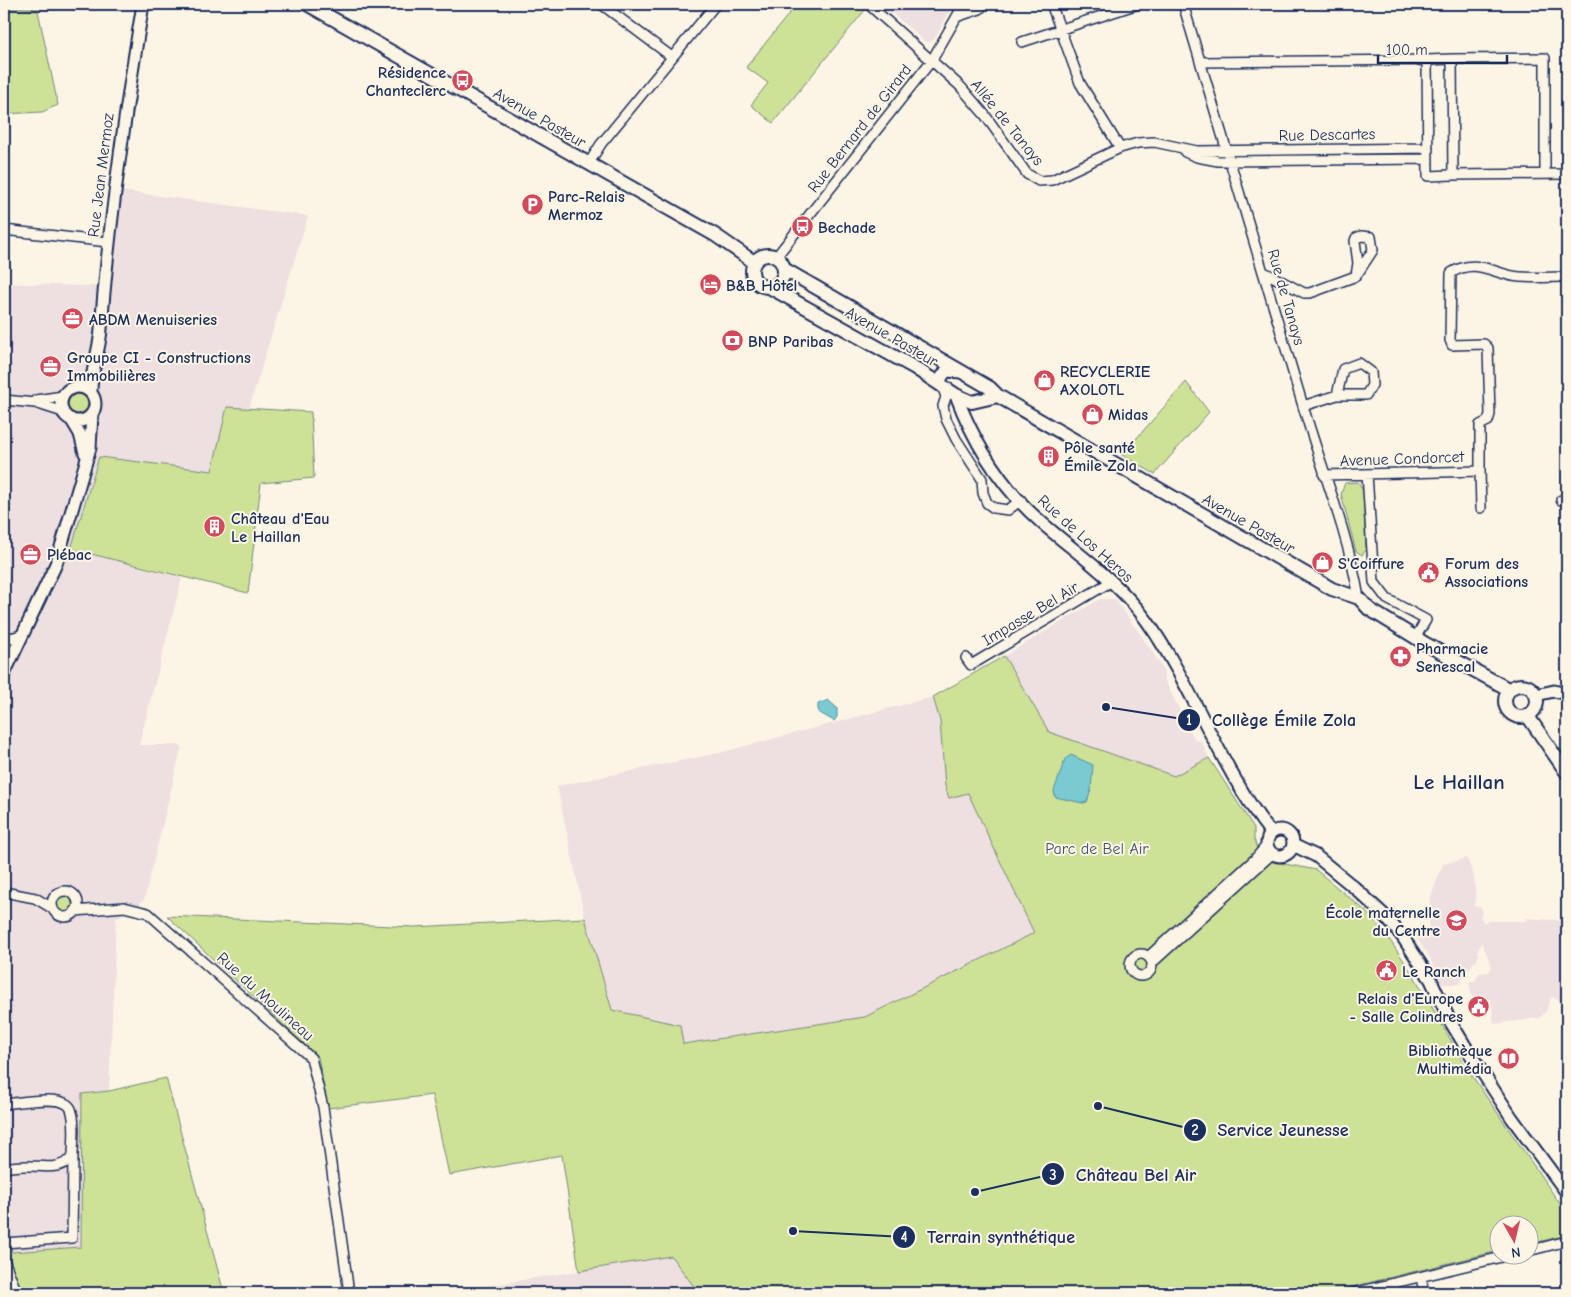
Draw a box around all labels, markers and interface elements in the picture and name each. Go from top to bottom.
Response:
scale bar [1378,32,1507,64]
text: 100 m [1386,41,1428,59]
street label: Rue Bernard de Girard [804,61,915,196]
place label: Résidence Chanteclerc [366,64,446,100]
bus stop icon: Résidence Chanteclerc [450,69,474,93]
street label: Allée de Tanays [967,76,1048,170]
street label: Avenue Pasteur [490,84,590,152]
street label: Rue Jean Mermoz [84,112,118,238]
street label: Rue Descartes [1278,125,1376,145]
place label: Parc-Relais Mermoz [548,188,625,224]
parking icon: Parc-Relais Mermoz [520,193,544,217]
bus stop icon: Bechade [790,215,814,239]
place label: Bechade [818,219,876,237]
street label: Rue de Tanays [1264,247,1308,348]
hotel icon: B&B Hôtel [698,273,722,297]
place label: B&B Hôtel [726,277,797,295]
street label: Avenue Pasteur [842,303,942,371]
office icon: ABDM Menuiseries [61,307,85,331]
place label: ABDM Menuiseries [89,311,217,329]
bank icon: BNP Paribas [720,329,744,353]
place label: BNP Paribas [748,333,834,351]
place label: Groupe CI - Constructions Immobilières [67,349,251,385]
office icon: Groupe CI - Constructions Immobilières [39,354,63,378]
place label: RECYCLERIE AXOLOTL [1060,363,1151,399]
shop icon: RECYCLERIE AXOLOTL [1032,368,1056,392]
shop icon: Midas [1080,402,1104,426]
place label: Midas [1108,406,1148,424]
place label: Pôle santé Émile Zola [1064,439,1137,475]
building icon: Pôle santé Émile Zola [1036,444,1060,468]
street label: Avenue Condorcet [1340,448,1465,470]
street label: Avenue Pasteur [1199,490,1299,558]
street label: Rue de Los Heros [1034,491,1137,586]
place label: Château d'Eau Le Haillan [231,510,330,546]
building icon: Château d'Eau Le Haillan [203,515,227,539]
office icon: Plébac [19,542,43,566]
place label: Plébac [47,546,92,564]
shop icon: S'Coiffure [1310,551,1334,575]
place label: S'Coiffure [1338,555,1404,573]
place label: Forum des Associations [1445,555,1528,591]
public building icon: Forum des Associations [1417,560,1441,584]
street label: Impasse Bel Air [979,578,1082,650]
place label: Pharmacie Senescal [1416,640,1488,676]
pharmacy icon: Pharmacie Senescal [1388,645,1412,669]
callout: Collège Émile Zola [1177,703,1366,736]
text: Collège Émile Zola [1212,709,1356,731]
text: 1 [1186,711,1192,729]
district label: Le Haillan [1413,770,1505,794]
park label: Parc de Bel Air [1045,840,1149,858]
place label: École maternelle du Centre [1325,903,1440,940]
school or university icon: École maternelle du Centre [1444,909,1468,933]
street label: Rue du Moulineau [213,949,317,1045]
public building icon: Le Ranch [1374,959,1398,983]
place label: Le Ranch [1402,963,1466,981]
place label: Relais d'Europe - Salle Colindres [1350,990,1463,1026]
public building icon: Relais d'Europe - Salle Colindres [1467,995,1491,1019]
place label: Bibliothèque Multimédia [1408,1042,1492,1078]
library icon: Bibliothèque Multimédia [1496,1047,1520,1071]
callout: Service Jeunesse [1183,1113,1359,1146]
text: Service Jeunesse [1217,1120,1349,1141]
text: 2 [1191,1121,1199,1139]
callout: Château Bel Air [1040,1158,1206,1191]
text: Château Bel Air [1076,1165,1197,1186]
text: 3 [1049,1166,1057,1184]
north arrow [1488,1214,1538,1264]
callout: Terrain synthétique [892,1220,1085,1253]
text: Terrain synthétique [927,1227,1075,1248]
text: 4 [900,1228,908,1246]
text: N [1510,1243,1521,1261]

